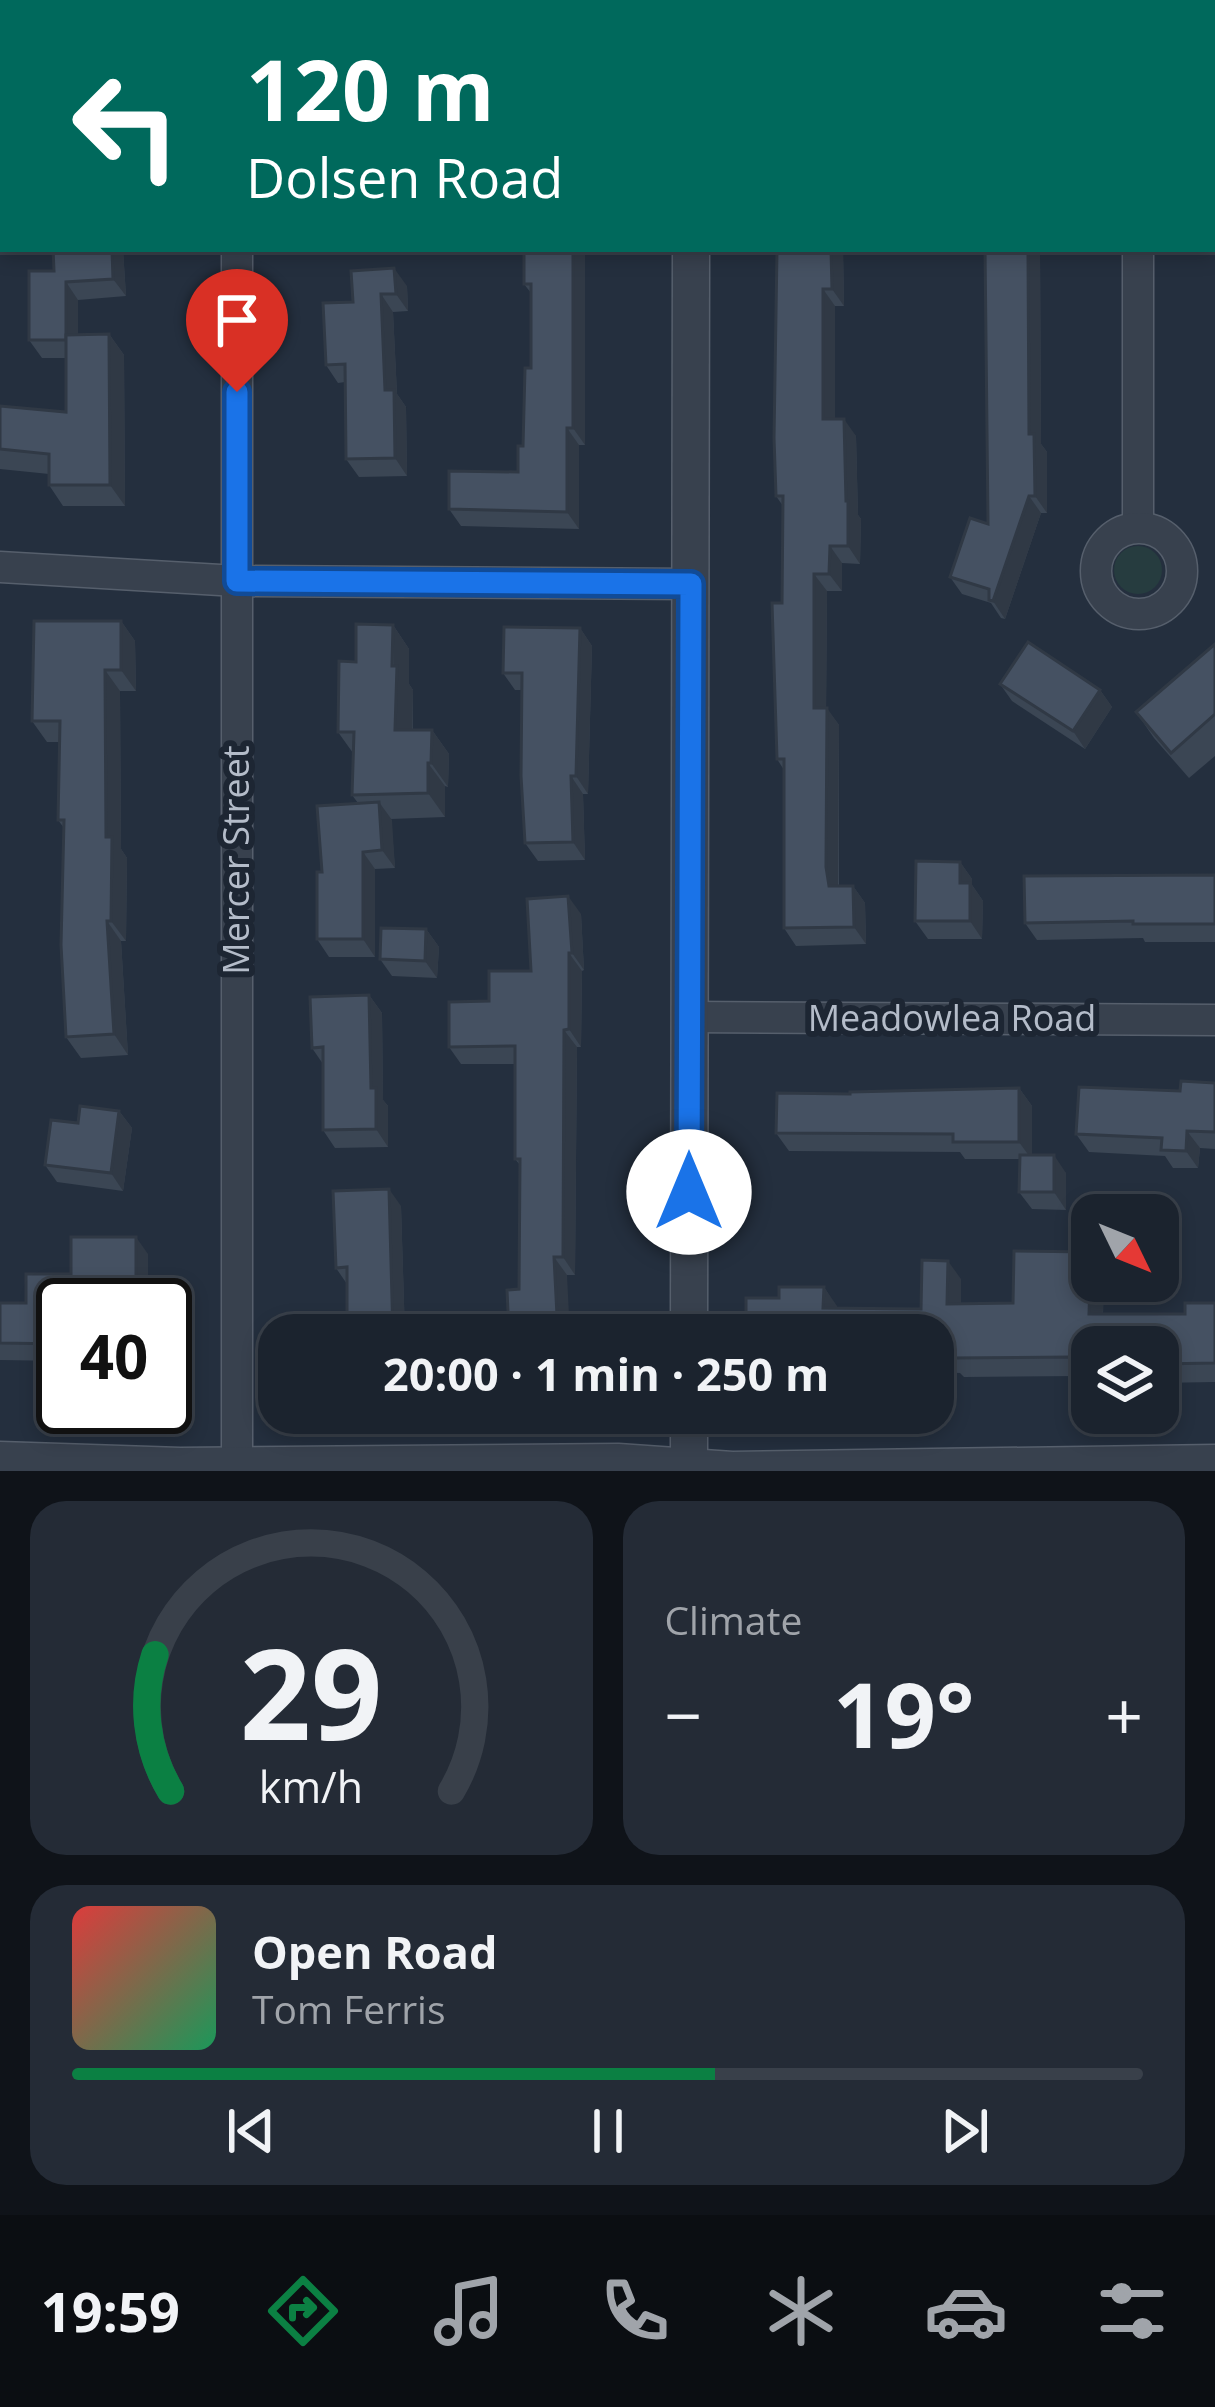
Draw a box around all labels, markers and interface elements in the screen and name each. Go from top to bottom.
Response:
text: 120 m [246,31,494,146]
icon: left [48,48,204,204]
text: Dolsen Road [246,140,563,214]
pin [186,269,288,392]
icon: arrive [204,287,270,353]
street label: Mercer Street [211,745,260,975]
street label: Meadowlea Road [808,993,1096,1042]
position arrow [626,1129,752,1255]
north arrow [1071,1194,1179,1302]
map controls [1071,1194,1179,1434]
speed limit sign: 40 [36,1278,192,1434]
button: layers [1071,1326,1179,1434]
text: 20:00 · 1 min · 250 m [383,1343,829,1404]
text: Climate [665,1593,802,1646]
text: 29 [240,1607,383,1777]
text: 19° [833,1652,974,1774]
text: − [665,1669,702,1759]
text: + [1105,1669,1143,1759]
text: km/h [259,1757,363,1816]
text: Open Road [252,1921,497,1982]
text: Tom Ferris [252,1982,446,2035]
icon: previous [218,2098,284,2164]
icon: pause [575,2098,641,2164]
icon: next [932,2098,998,2164]
icon: directions [261,2269,345,2353]
icon: music [427,2269,511,2353]
icon: phone [593,2269,677,2353]
icon: climate [759,2269,843,2353]
icon: car [924,2269,1008,2353]
icon: filters [1090,2269,1174,2353]
text: 19:59 [41,2274,180,2348]

